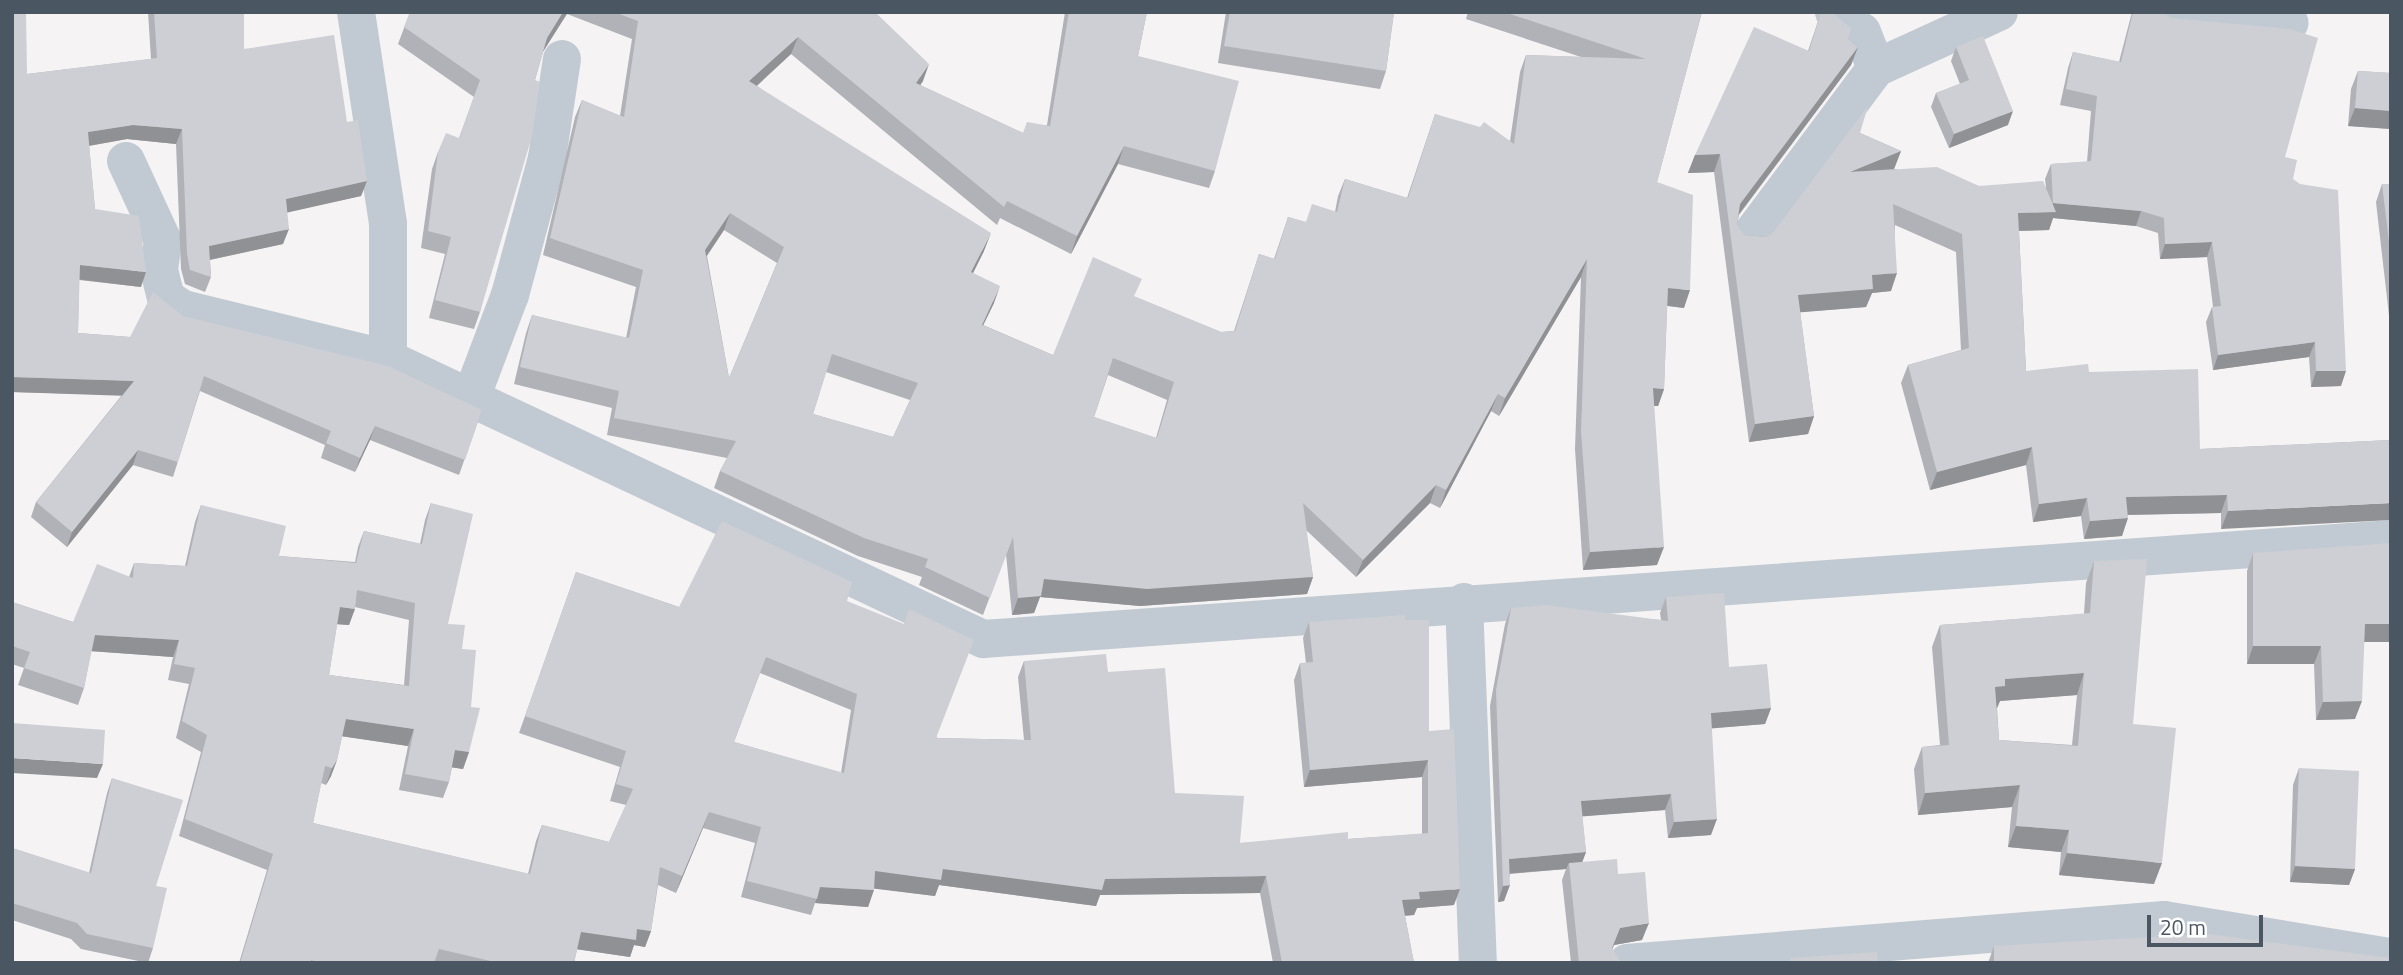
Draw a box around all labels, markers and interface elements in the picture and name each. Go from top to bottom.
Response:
scale bar [2151,902,2266,946]
text: 20 m [2160,911,2206,943]

